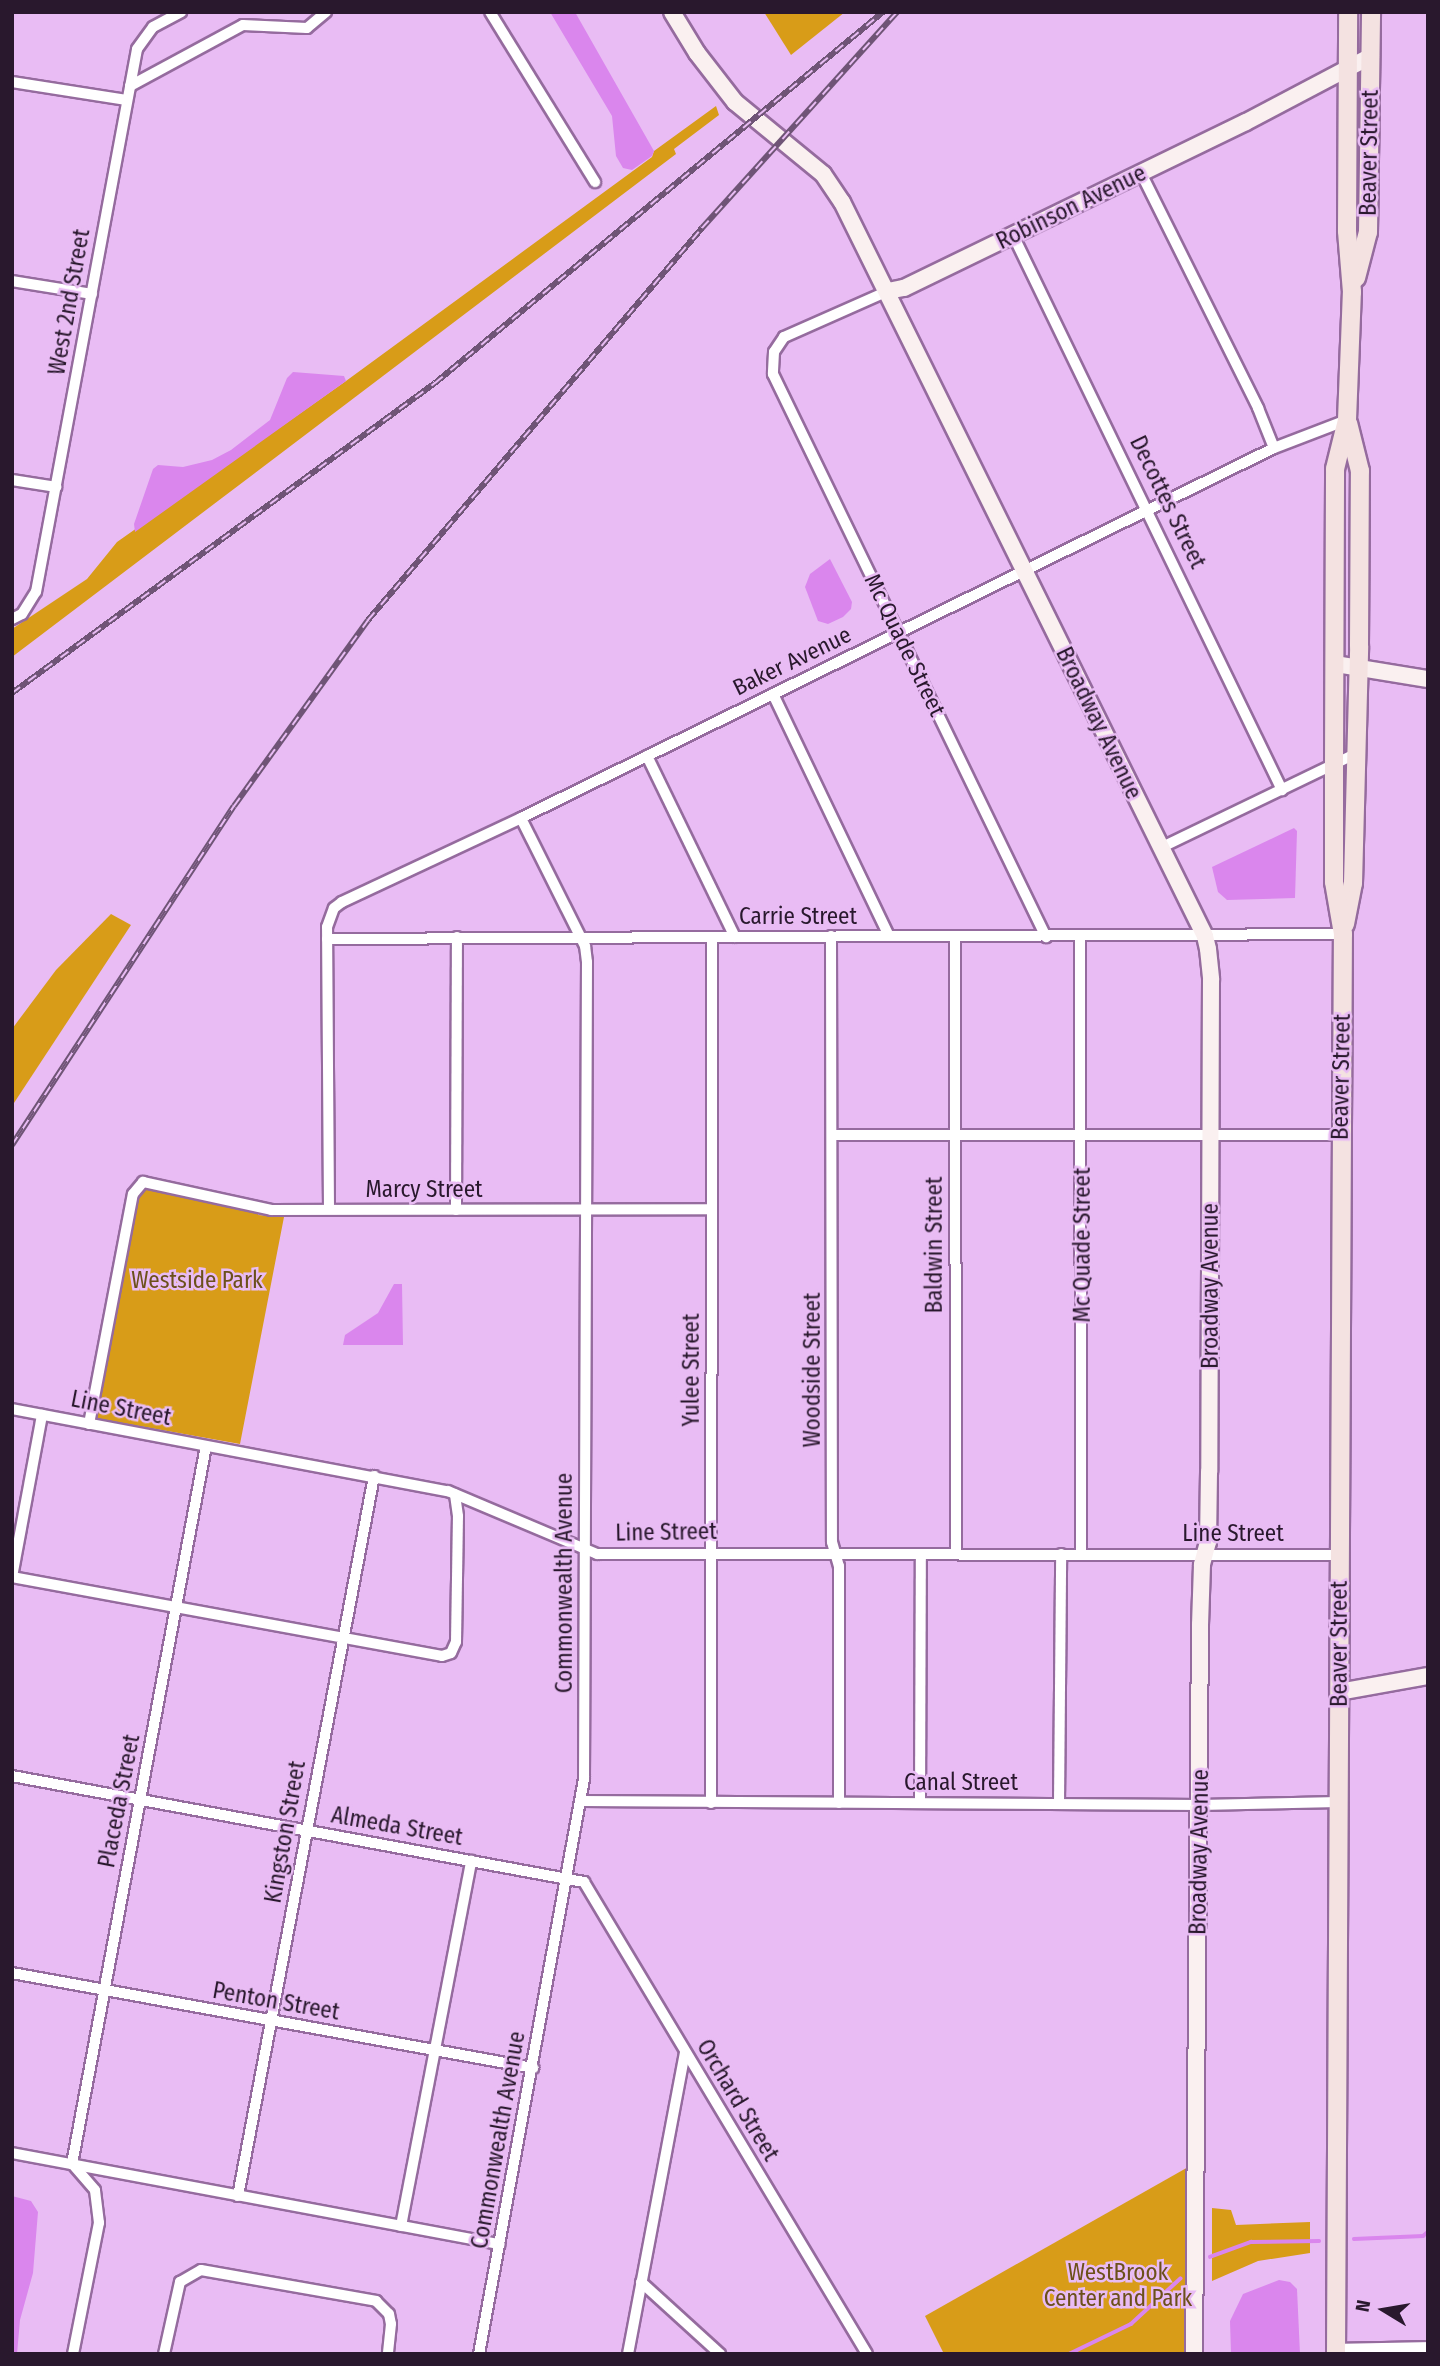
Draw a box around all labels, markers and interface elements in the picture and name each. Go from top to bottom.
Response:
street label: Beaver Street [1354,90,1384,216]
street label: Robinson Avenue [992,159,1150,255]
street label: West 2nd Street [43,227,95,377]
street label: Decottes Street [1124,431,1212,573]
street label: Mc Quade Street [859,569,951,721]
street label: Baker Avenue [728,620,856,702]
street label: Broadway Avenue [1050,642,1148,804]
street label: Carrie Street [739,902,857,930]
street label: Beaver Street [1326,1014,1356,1140]
street label: Mc Quade Street [1068,1168,1096,1322]
street label: Marcy Street [365,1175,483,1203]
street label: Baldwin Street [920,1177,948,1313]
street label: Broadway Avenue [1196,1203,1224,1369]
park label: Westside Park [131,1266,263,1294]
street label: Woodside Street [798,1293,826,1447]
street label: Yulee Street [677,1314,705,1426]
street label: Line Street [69,1385,173,1431]
street label: Commonwealth Avenue [550,1473,578,1693]
street label: Line Street [615,1517,717,1547]
street label: Line Street [1182,1519,1284,1547]
street label: Beaver Street [1325,1581,1353,1707]
street label: Placeda Street [93,1732,145,1870]
street label: Kingston Street [259,1759,311,1905]
street label: Canal Street [904,1768,1018,1796]
street label: Broadway Avenue [1184,1769,1214,1935]
street label: Almeda Street [329,1801,465,1851]
street label: Penton Street [210,1976,342,2026]
street label: Commonwealth Avenue [465,2029,531,2251]
street label: Orchard Street [691,2034,785,2166]
park label: WestBrook Center and Park [1044,2258,1192,2312]
north arrow [1349,2275,1419,2345]
text: N [1351,2298,1375,2314]

